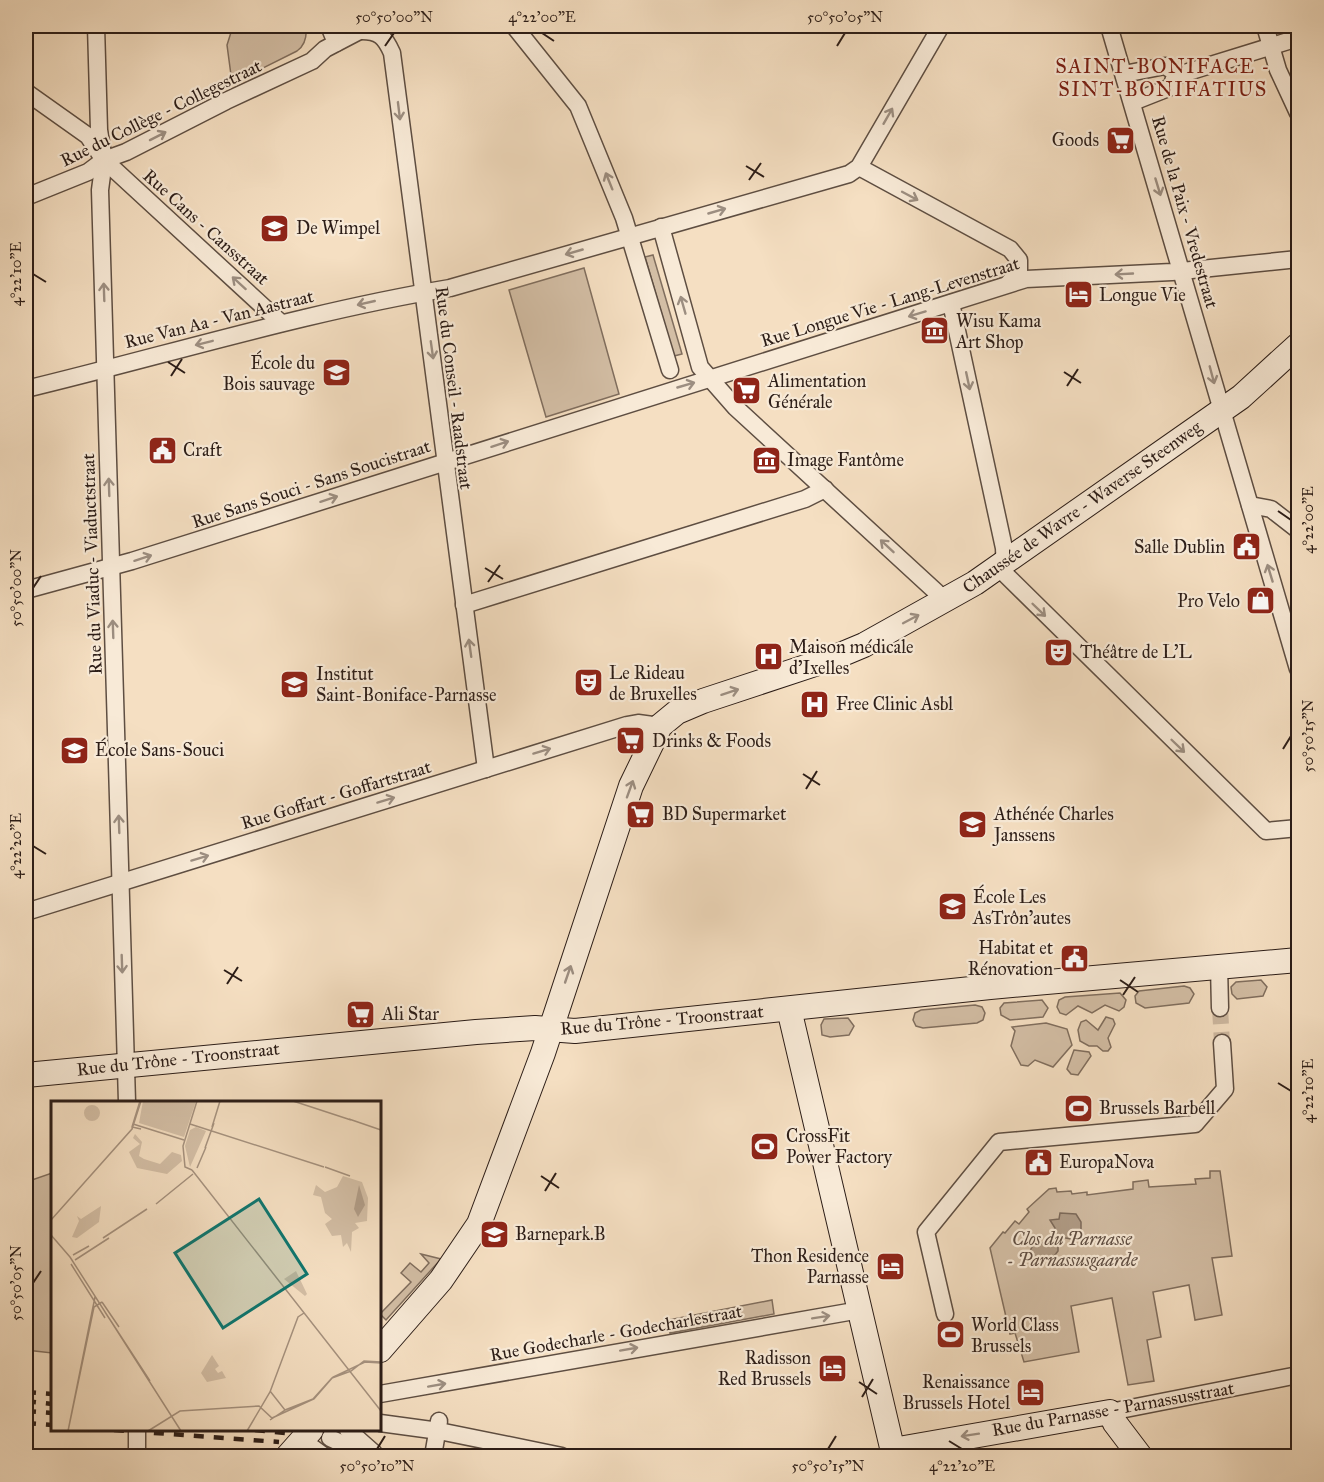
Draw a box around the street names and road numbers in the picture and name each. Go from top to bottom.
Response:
street label: Rue du Collège - Collegestraat [57,54,266,172]
street label: Rue de la Paix - Vredestraat [1147,113,1223,311]
street label: Rue Cans - Cansstraat [138,165,274,290]
street label: Rue Longue Vie - Lang-Levenstraat [758,252,1023,353]
street label: Rue Van Aa - Van Aastraat [122,285,316,353]
street label: Rue du Conseil - Raadstraat [431,285,477,491]
street label: Chaussée de Wavre - Waverse Steenweg [958,415,1207,599]
street label: Rue Sans Souci - Sans Soucistraat [189,435,434,533]
street label: Rue du Viaduc - Viaductstraat [77,452,107,675]
street label: Rue Goffart - Goffartstraat [238,755,434,834]
street label: Rue du Trône - Troonstraat [559,1000,765,1040]
street label: Rue du Trône - Troonstraat [75,1037,281,1081]
street label: Rue Godecharle - Godecharlestraat [488,1300,745,1366]
street label: Rue du Parnasse - Parnassusstraat [990,1377,1236,1441]

